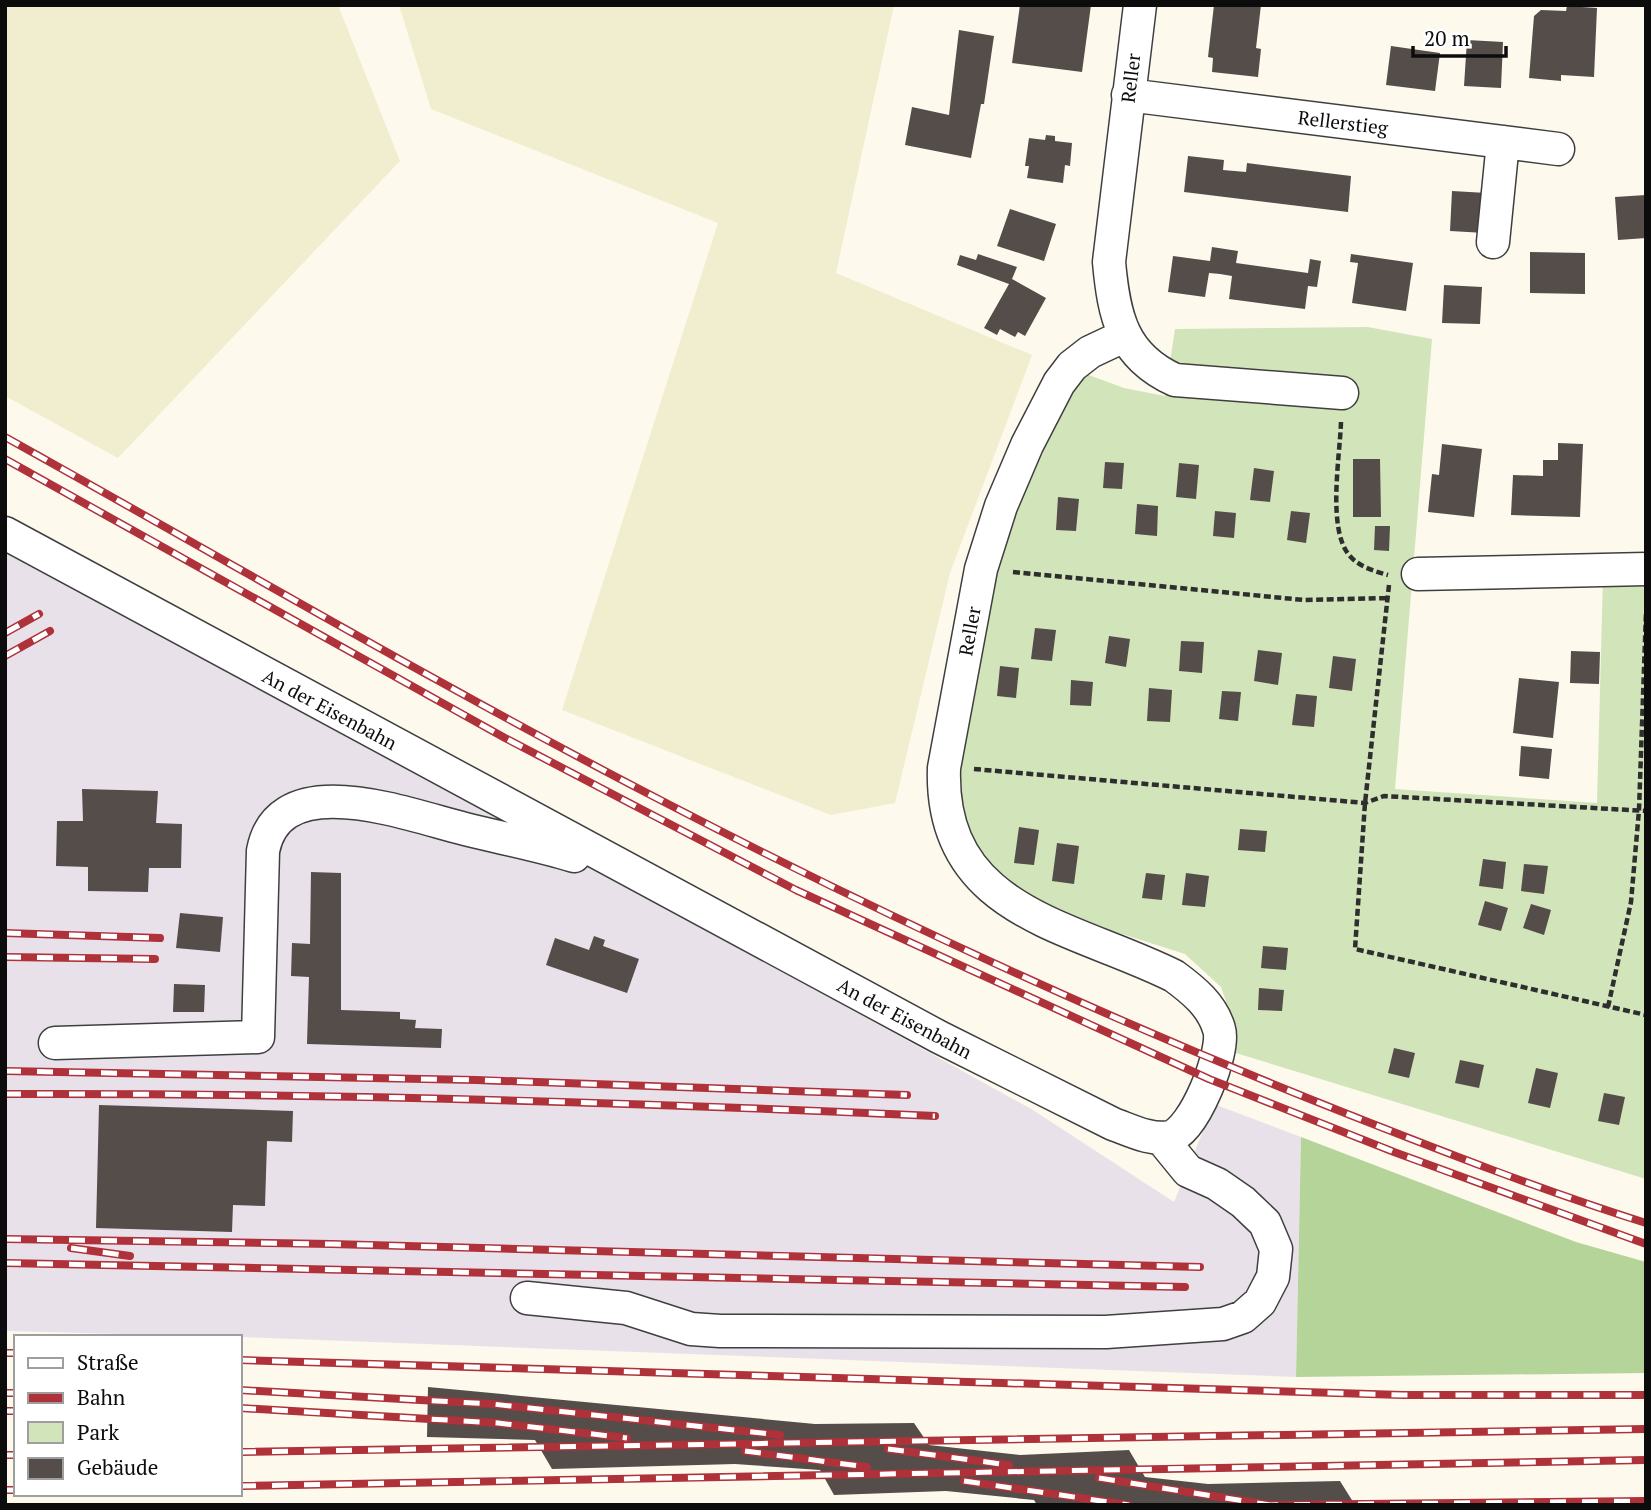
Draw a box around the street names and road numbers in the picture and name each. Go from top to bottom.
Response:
street label: Reller [1115,51,1146,104]
street label: Rellerstieg [1297,104,1390,140]
street label: Reller [952,604,986,658]
street label: An der Eisenbahn [258,663,402,755]
street label: An der Eisenbahn [833,972,977,1064]

